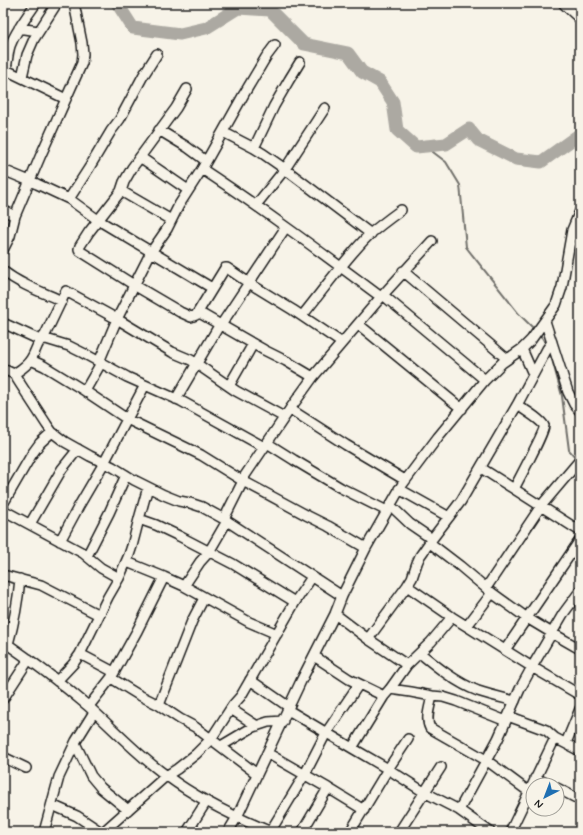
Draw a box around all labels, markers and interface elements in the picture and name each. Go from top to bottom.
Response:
north arrow [525,777,565,817]
text: N [532,796,546,811]

